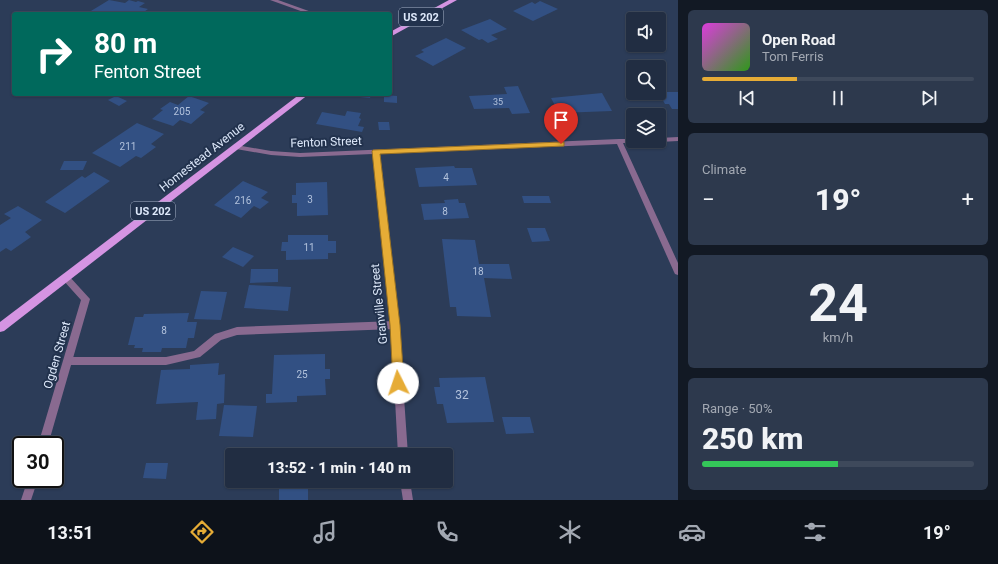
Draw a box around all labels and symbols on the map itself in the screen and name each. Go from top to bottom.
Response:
road number: US 202 [399,8,443,26]
house number: 35 [493,97,503,107]
pin [544,103,578,144]
house number: 205 [174,106,191,117]
street label: Homestead Avenue [157,119,247,195]
street label: Fenton Street [290,134,362,150]
house number: 211 [120,141,136,152]
house number: 4 [443,172,449,183]
house number: 3 [307,194,313,205]
house number: 216 [235,195,252,206]
road number: US 202 [131,202,175,220]
house number: 8 [442,206,448,217]
house number: 11 [303,242,315,253]
street label: Granville Street [368,263,390,345]
house number: 18 [472,266,484,277]
street label: Ogden Street [41,320,73,390]
house number: 8 [161,325,167,336]
position arrow [377,362,419,404]
house number: 25 [296,369,308,380]
house number: 32 [455,388,469,402]
speed limit sign: 30 [12,436,64,488]

